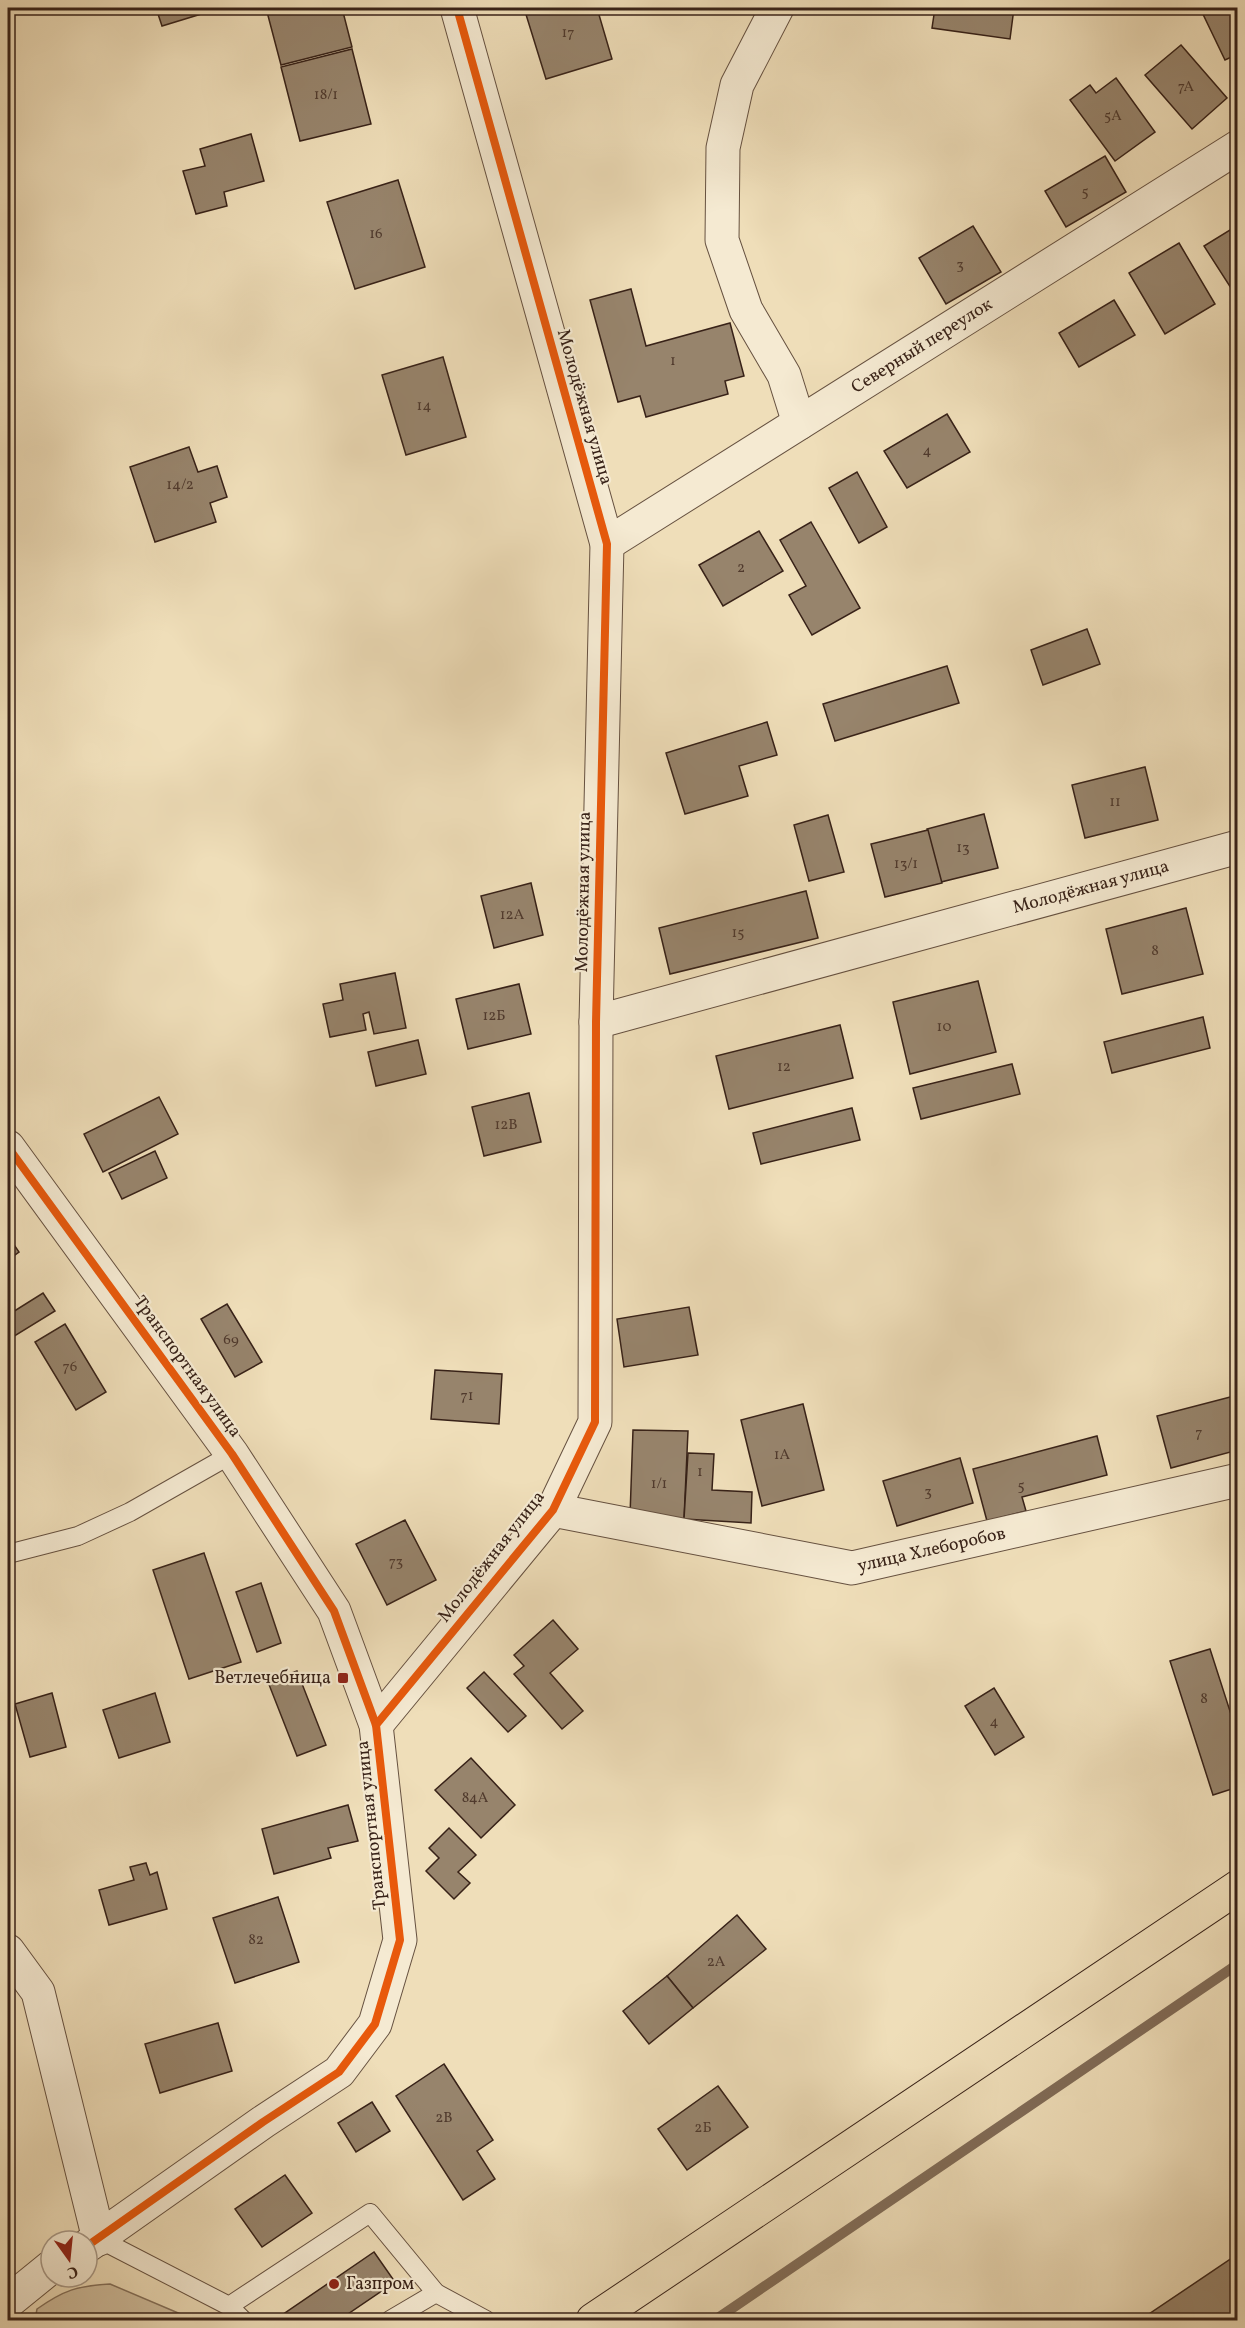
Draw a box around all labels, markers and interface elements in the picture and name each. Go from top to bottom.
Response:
house number: 17 [561,23,575,44]
house number: 7А [1178,77,1195,98]
house number: 18/1 [314,85,338,106]
house number: 5А [1104,106,1122,127]
house number: 5 [1081,182,1089,203]
house number: 16 [369,224,383,245]
house number: 3 [956,255,964,276]
street label: Северный переулок [846,292,998,400]
street label: Молодёжная улица [550,326,618,488]
house number: 1 [670,351,676,372]
house number: 14 [417,396,431,417]
house number: 4 [923,441,932,462]
house number: 14/2 [166,475,194,496]
house number: 2 [737,558,745,579]
house number: 11 [1109,792,1121,813]
street label: Молодёжная улица [570,811,598,973]
house number: 13 [956,838,970,859]
house number: 13/1 [894,854,918,875]
street label: Молодёжная улица [1010,854,1172,920]
house number: 12А [500,905,525,926]
house number: 15 [731,923,745,944]
house number: 8 [1151,941,1159,962]
house number: 12Б [482,1006,506,1027]
house number: 10 [937,1017,951,1038]
house number: 12 [777,1057,791,1078]
house number: 12В [494,1115,518,1136]
street label: Транспортная улица [127,1291,247,1443]
house number: 69 [223,1330,239,1351]
house number: 76 [63,1357,77,1378]
house number: 71 [460,1386,474,1407]
house number: 7 [1195,1423,1203,1444]
house number: 1А [774,1445,791,1466]
house number: 1 [697,1462,703,1483]
house number: 1/1 [651,1474,667,1495]
house number: 5 [1017,1476,1025,1497]
house number: 3 [924,1482,932,1503]
street label: Молодёжная улица [433,1486,551,1628]
street label: улица Хлеборобов [855,1521,1008,1579]
house number: 73 [389,1552,403,1573]
place label: Ветлечебница [214,1666,331,1691]
marker: Ветлечебница [336,1671,350,1685]
house number: 8 [1200,1689,1208,1710]
house number: 4 [990,1712,999,1733]
street label: Транспортная улица [351,1739,393,1911]
house number: 84А [462,1788,489,1809]
house number: 82 [248,1930,264,1951]
house number: 2А [707,1952,726,1973]
house number: 2В [435,2108,453,2129]
house number: 2Б [694,2118,712,2139]
north arrow [39,2229,99,2289]
text: С [65,2260,80,2284]
place label: Газпром [346,2272,414,2297]
marker: Газпром [327,2277,341,2291]

